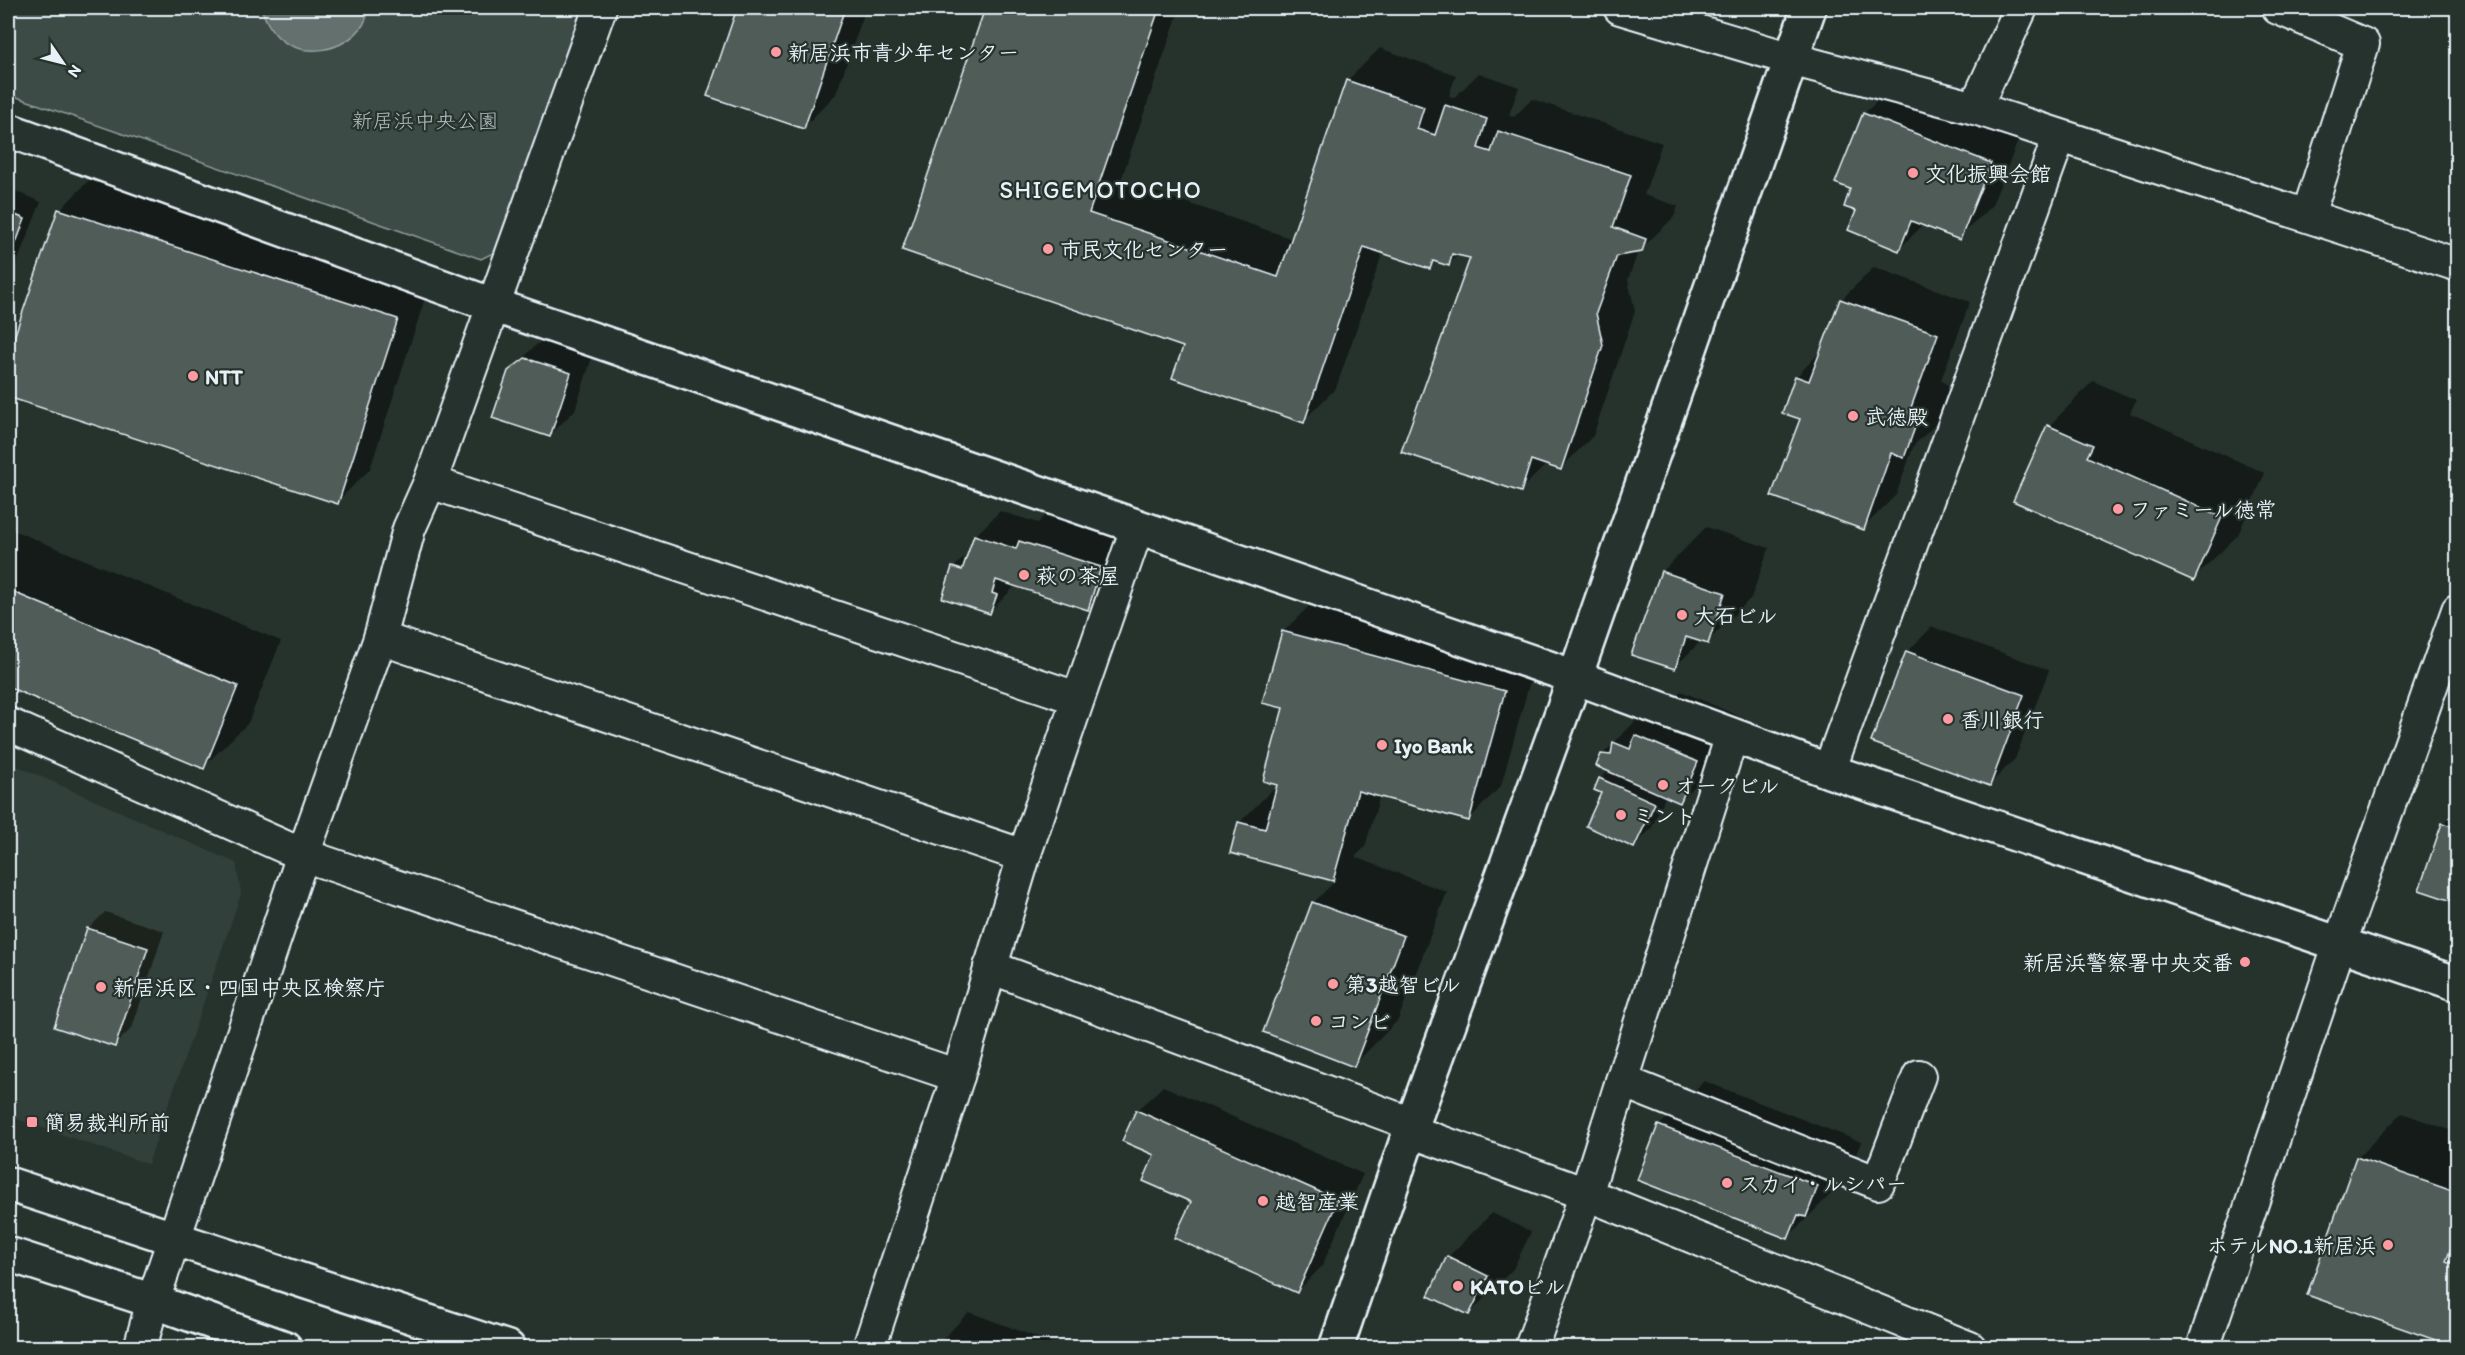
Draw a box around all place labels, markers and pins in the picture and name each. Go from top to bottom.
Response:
place label: 新居浜市青少年センター [788,40,1019,65]
marker: 新居浜市青少年センター [769,45,783,59]
place label: 文化振興会館 [1925,161,2051,186]
marker: 文化振興会館 [1906,166,1920,180]
place label: 市民文化センター [1060,237,1228,262]
marker: 市民文化センター [1041,242,1055,256]
place label: NTT [205,364,243,389]
marker: NTT [186,369,200,383]
place label: 武徳殿 [1865,404,1928,429]
marker: 武徳殿 [1846,409,1860,423]
place label: ファミール徳常 [2130,497,2276,522]
marker: ファミール徳常 [2111,502,2125,516]
place label: 萩の茶屋 [1036,563,1120,588]
marker: 萩の茶屋 [1017,568,1031,582]
place label: 大石ビル [1694,603,1778,628]
marker: 大石ビル [1675,608,1689,622]
place label: 香川銀行 [1960,707,2044,732]
marker: 香川銀行 [1941,712,1955,726]
place label: Iyo Bank [1394,733,1474,759]
marker: Iyo Bank [1375,738,1389,752]
place label: オークビル [1675,773,1780,798]
marker: オークビル [1656,778,1670,792]
place label: ミント [1633,803,1696,828]
marker: ミント [1614,808,1628,822]
place label: 新居浜警察署中央交番 [2023,950,2233,975]
marker: 新居浜警察署中央交番 [2238,955,2252,969]
place label: 第3越智ビル [1345,972,1461,997]
place label: 新居浜区・四国中央区検察庁 [113,975,386,1000]
marker: 第3越智ビル [1326,977,1340,991]
marker: 新居浜区・四国中央区検察庁 [94,980,108,994]
place label: コンビ [1328,1009,1391,1034]
marker: コンビ [1309,1014,1323,1028]
place label: 簡易裁判所前 [44,1110,170,1135]
marker: 簡易裁判所前 [25,1115,39,1129]
place label: スカイ・ルシパー [1739,1171,1907,1196]
marker: スカイ・ルシパー [1720,1176,1734,1190]
place label: 越智産業 [1275,1189,1359,1214]
marker: 越智産業 [1256,1194,1270,1208]
place label: ホテルNO.1新居浜 [2207,1233,2376,1258]
marker: ホテルNO.1新居浜 [2381,1238,2395,1252]
place label: KATOビル [1470,1274,1565,1299]
marker: KATOビル [1451,1279,1465,1293]

